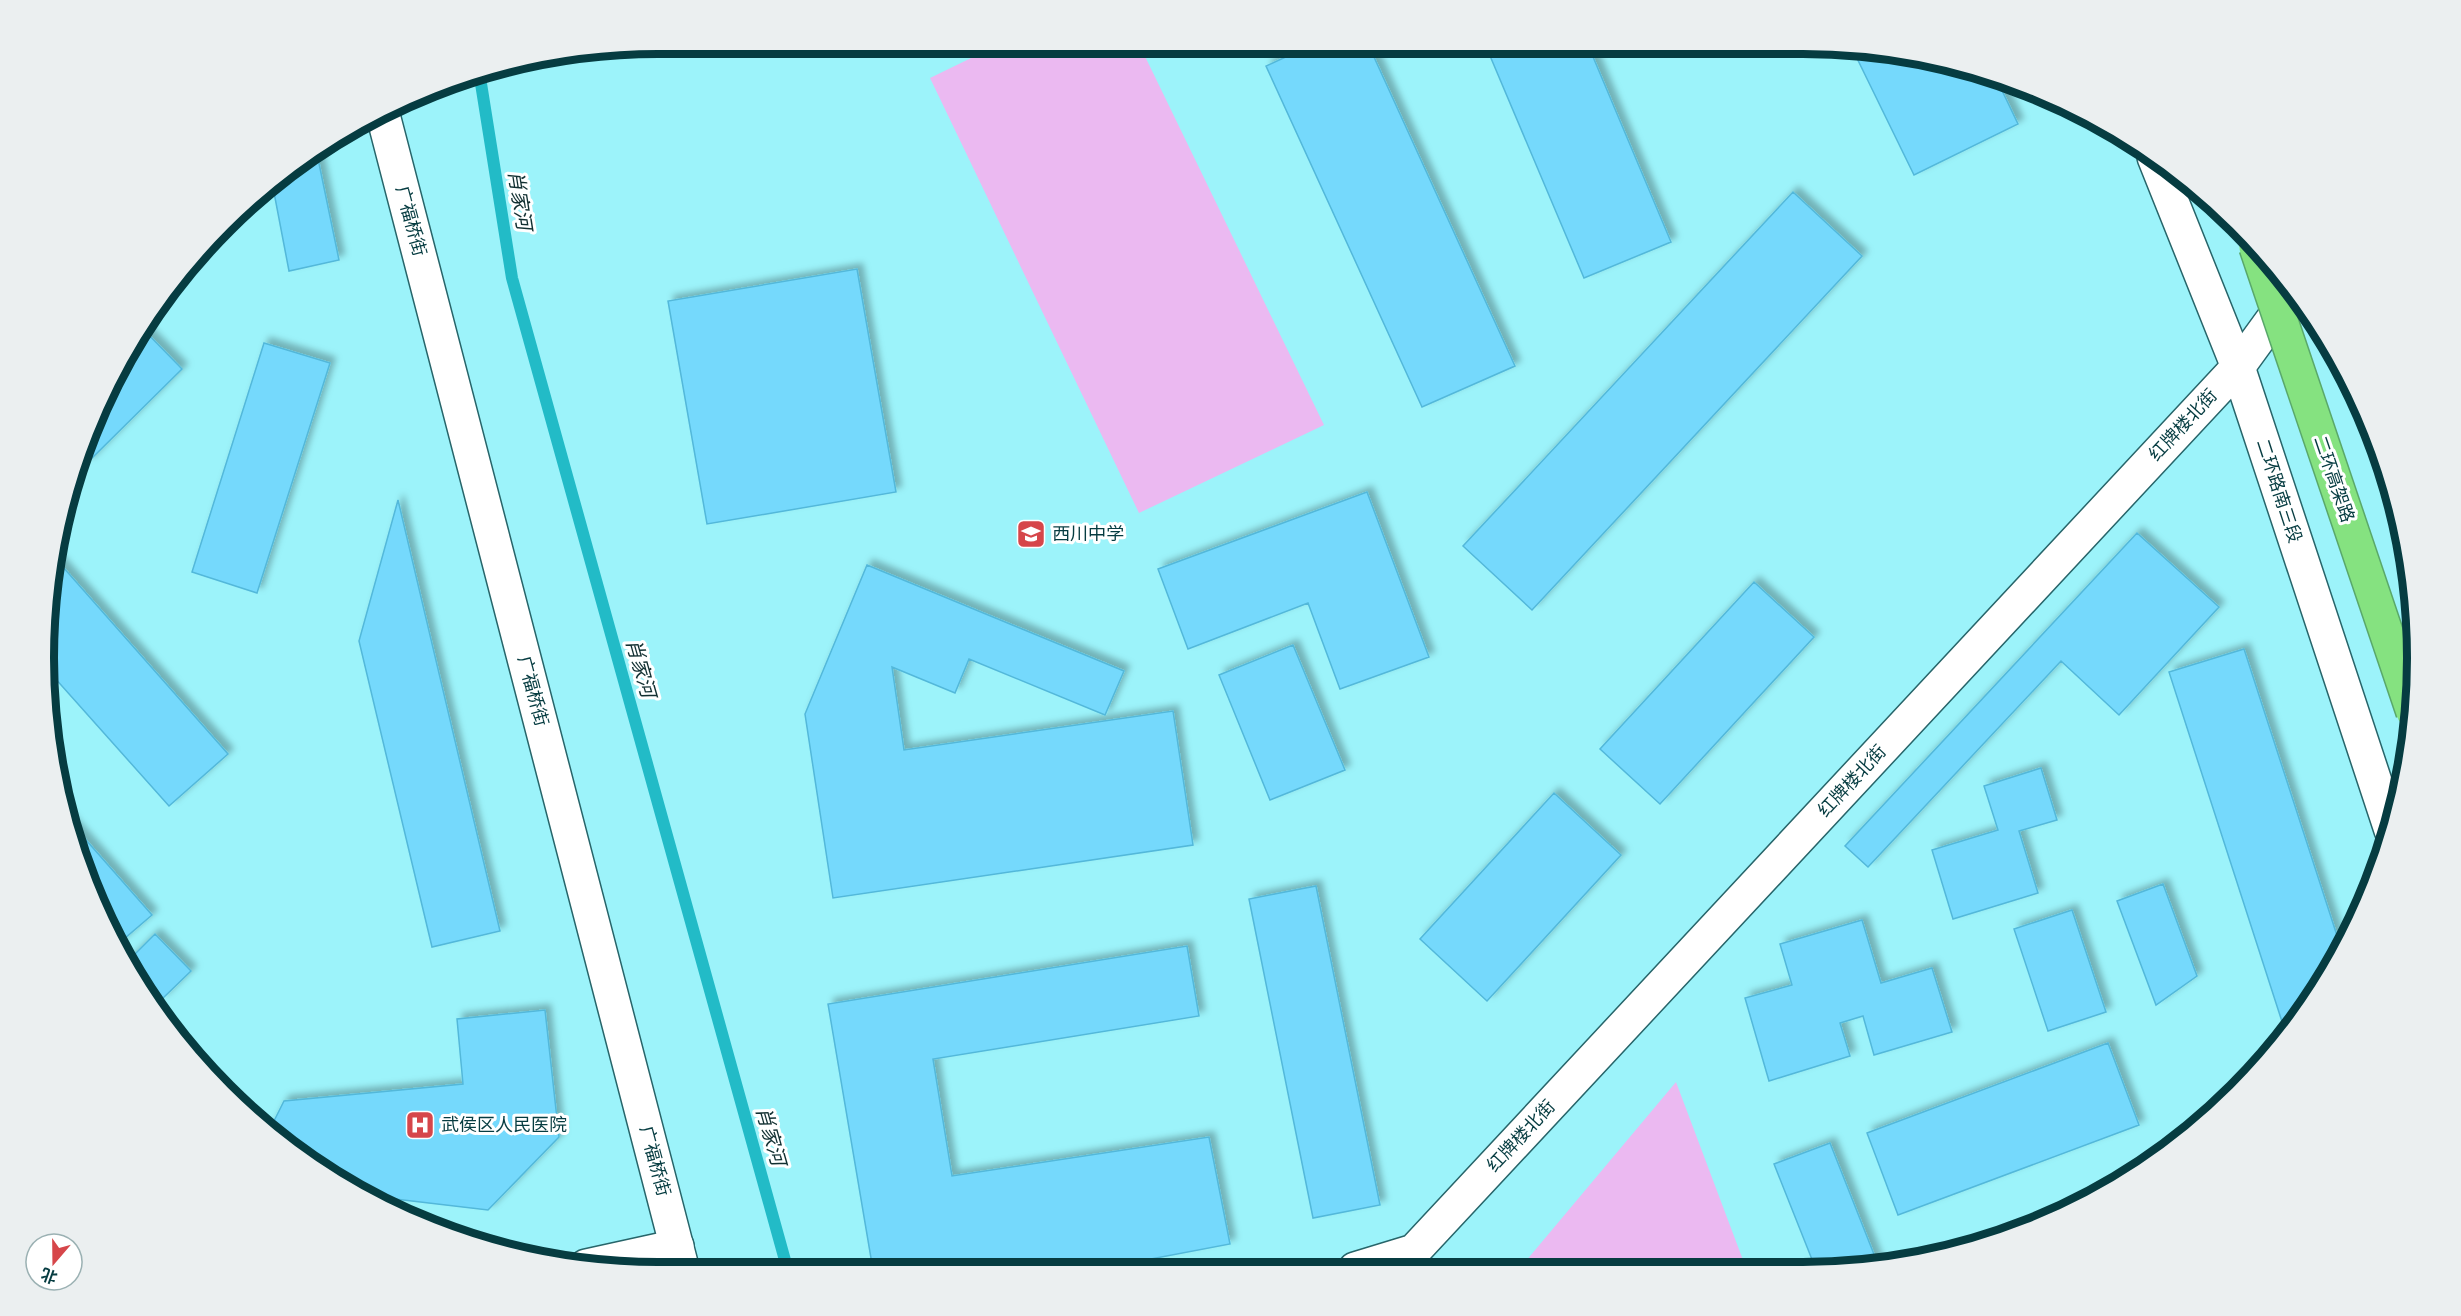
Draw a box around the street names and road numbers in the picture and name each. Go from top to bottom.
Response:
street label: 广福桥街 [392,184,430,258]
street label: 红牌楼北街 [2145,385,2221,465]
street label: 二环高架路 [2310,433,2358,525]
street label: 二环路南三段 [2253,437,2305,545]
street label: 广福桥街 [514,654,552,728]
street label: 红牌楼北街 [1814,741,1890,821]
street label: 红牌楼北街 [1483,1096,1559,1176]
street label: 广福桥街 [636,1124,674,1198]

